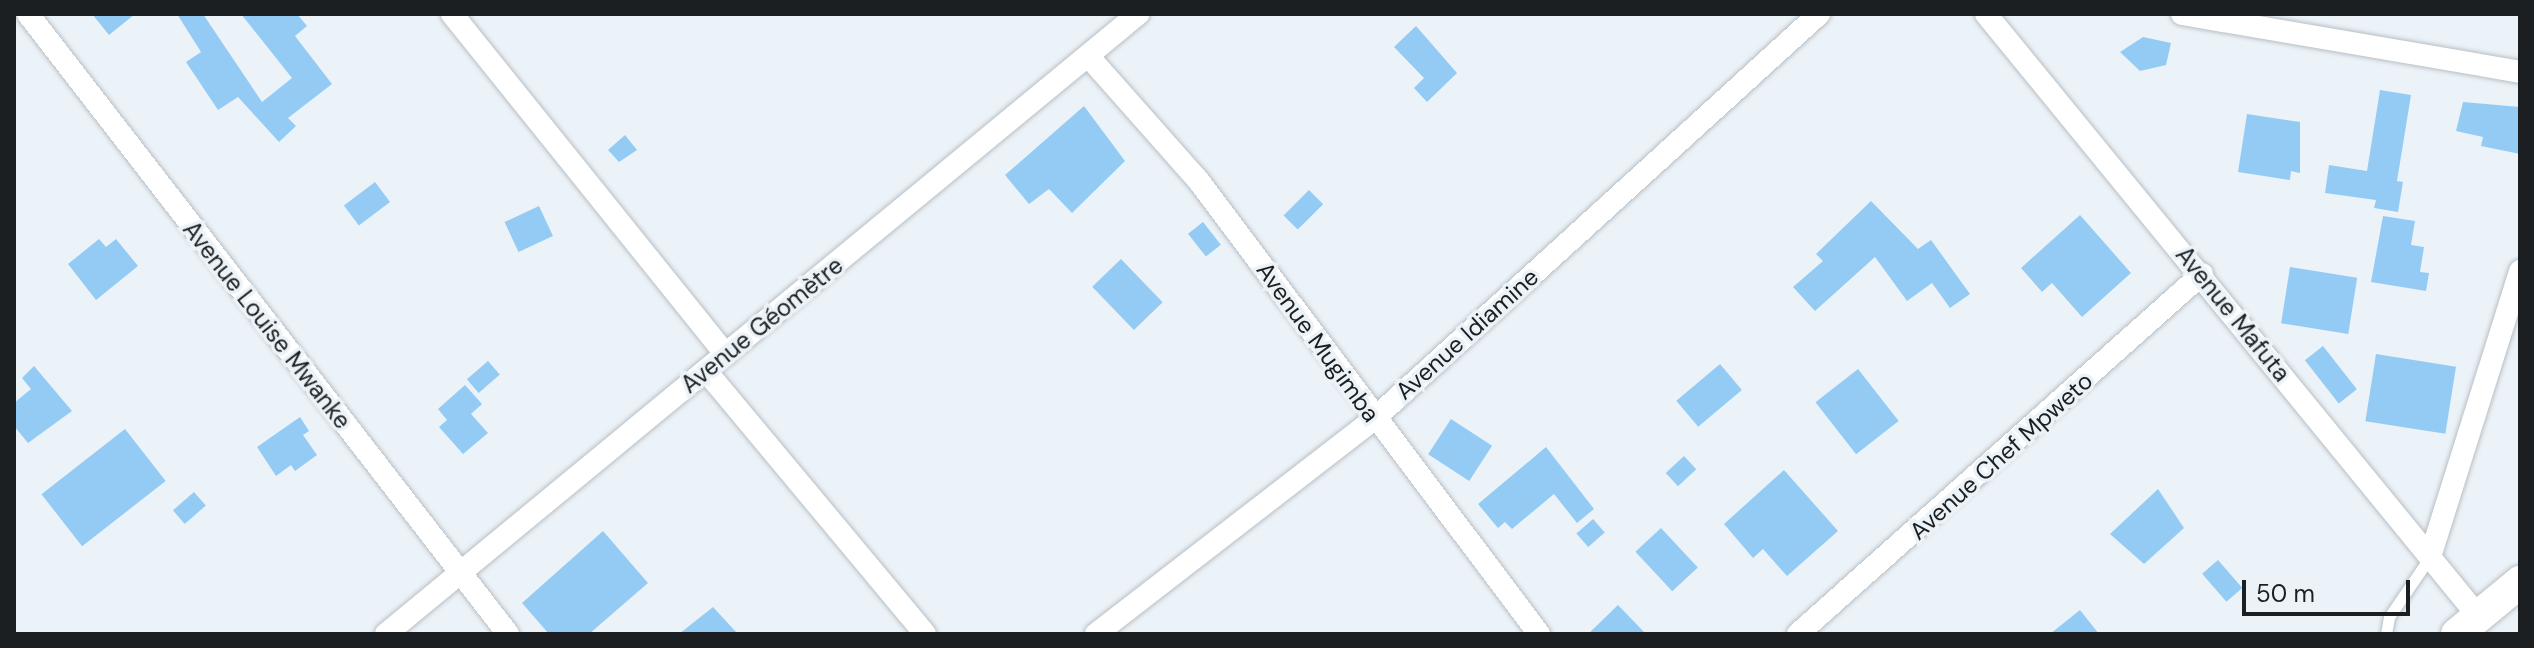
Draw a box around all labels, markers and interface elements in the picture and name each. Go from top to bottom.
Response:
street label: Avenue Louise Mwanke [177,215,357,435]
street label: Avenue Mafuta [2170,241,2296,387]
street label: Avenue Géomètre [675,251,849,399]
street label: Avenue Mugimba [1250,256,1386,428]
street label: Avenue Idiamine [1390,262,1544,406]
street label: Avenue Chef Mpweto [1904,366,2098,546]
scale bar [2246,564,2414,614]
text: 50 m [2256,578,2315,609]

